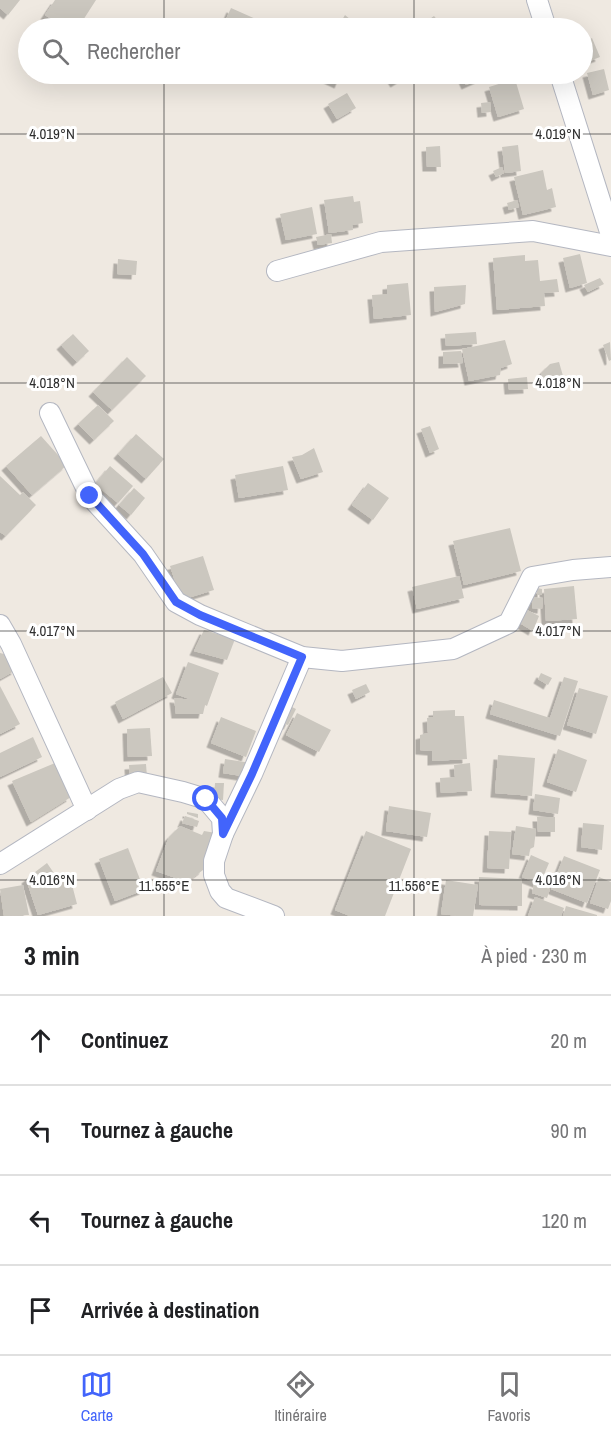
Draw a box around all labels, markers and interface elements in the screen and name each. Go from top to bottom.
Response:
search box [18,18,593,84]
icon: search [39,35,72,68]
text: Rechercher [87,36,180,66]
text: 4.019°N [29,123,75,144]
text: 4.019°N [535,123,581,144]
text: 4.018°N [29,372,75,393]
text: 4.018°N [535,372,581,393]
route end [76,482,102,508]
text: 4.017°N [29,620,75,641]
text: 4.017°N [535,620,581,641]
route start [192,785,218,811]
text: 4.016°N [29,869,75,890]
text: 4.016°N [535,869,581,890]
text: 11.555°E [139,875,189,896]
text: 11.556°E [389,875,439,896]
text: 3 min [24,938,80,973]
text: À pied · 230 m [481,942,587,969]
icon: ahead [24,1024,57,1057]
text: Continuez [81,1025,168,1055]
text: 20 m [551,1027,587,1054]
icon: left [24,1114,57,1147]
text: Tournez à gauche [81,1115,233,1145]
text: 90 m [551,1117,587,1144]
icon: left [24,1204,57,1237]
text: Tournez à gauche [81,1205,233,1235]
text: 120 m [541,1207,587,1234]
icon: arrive [24,1294,57,1327]
text: Arrivée à destination [81,1295,259,1325]
tab: Carte [80,1368,113,1426]
tab: Itinéraire [274,1368,327,1426]
tab: Favoris [487,1368,531,1426]

